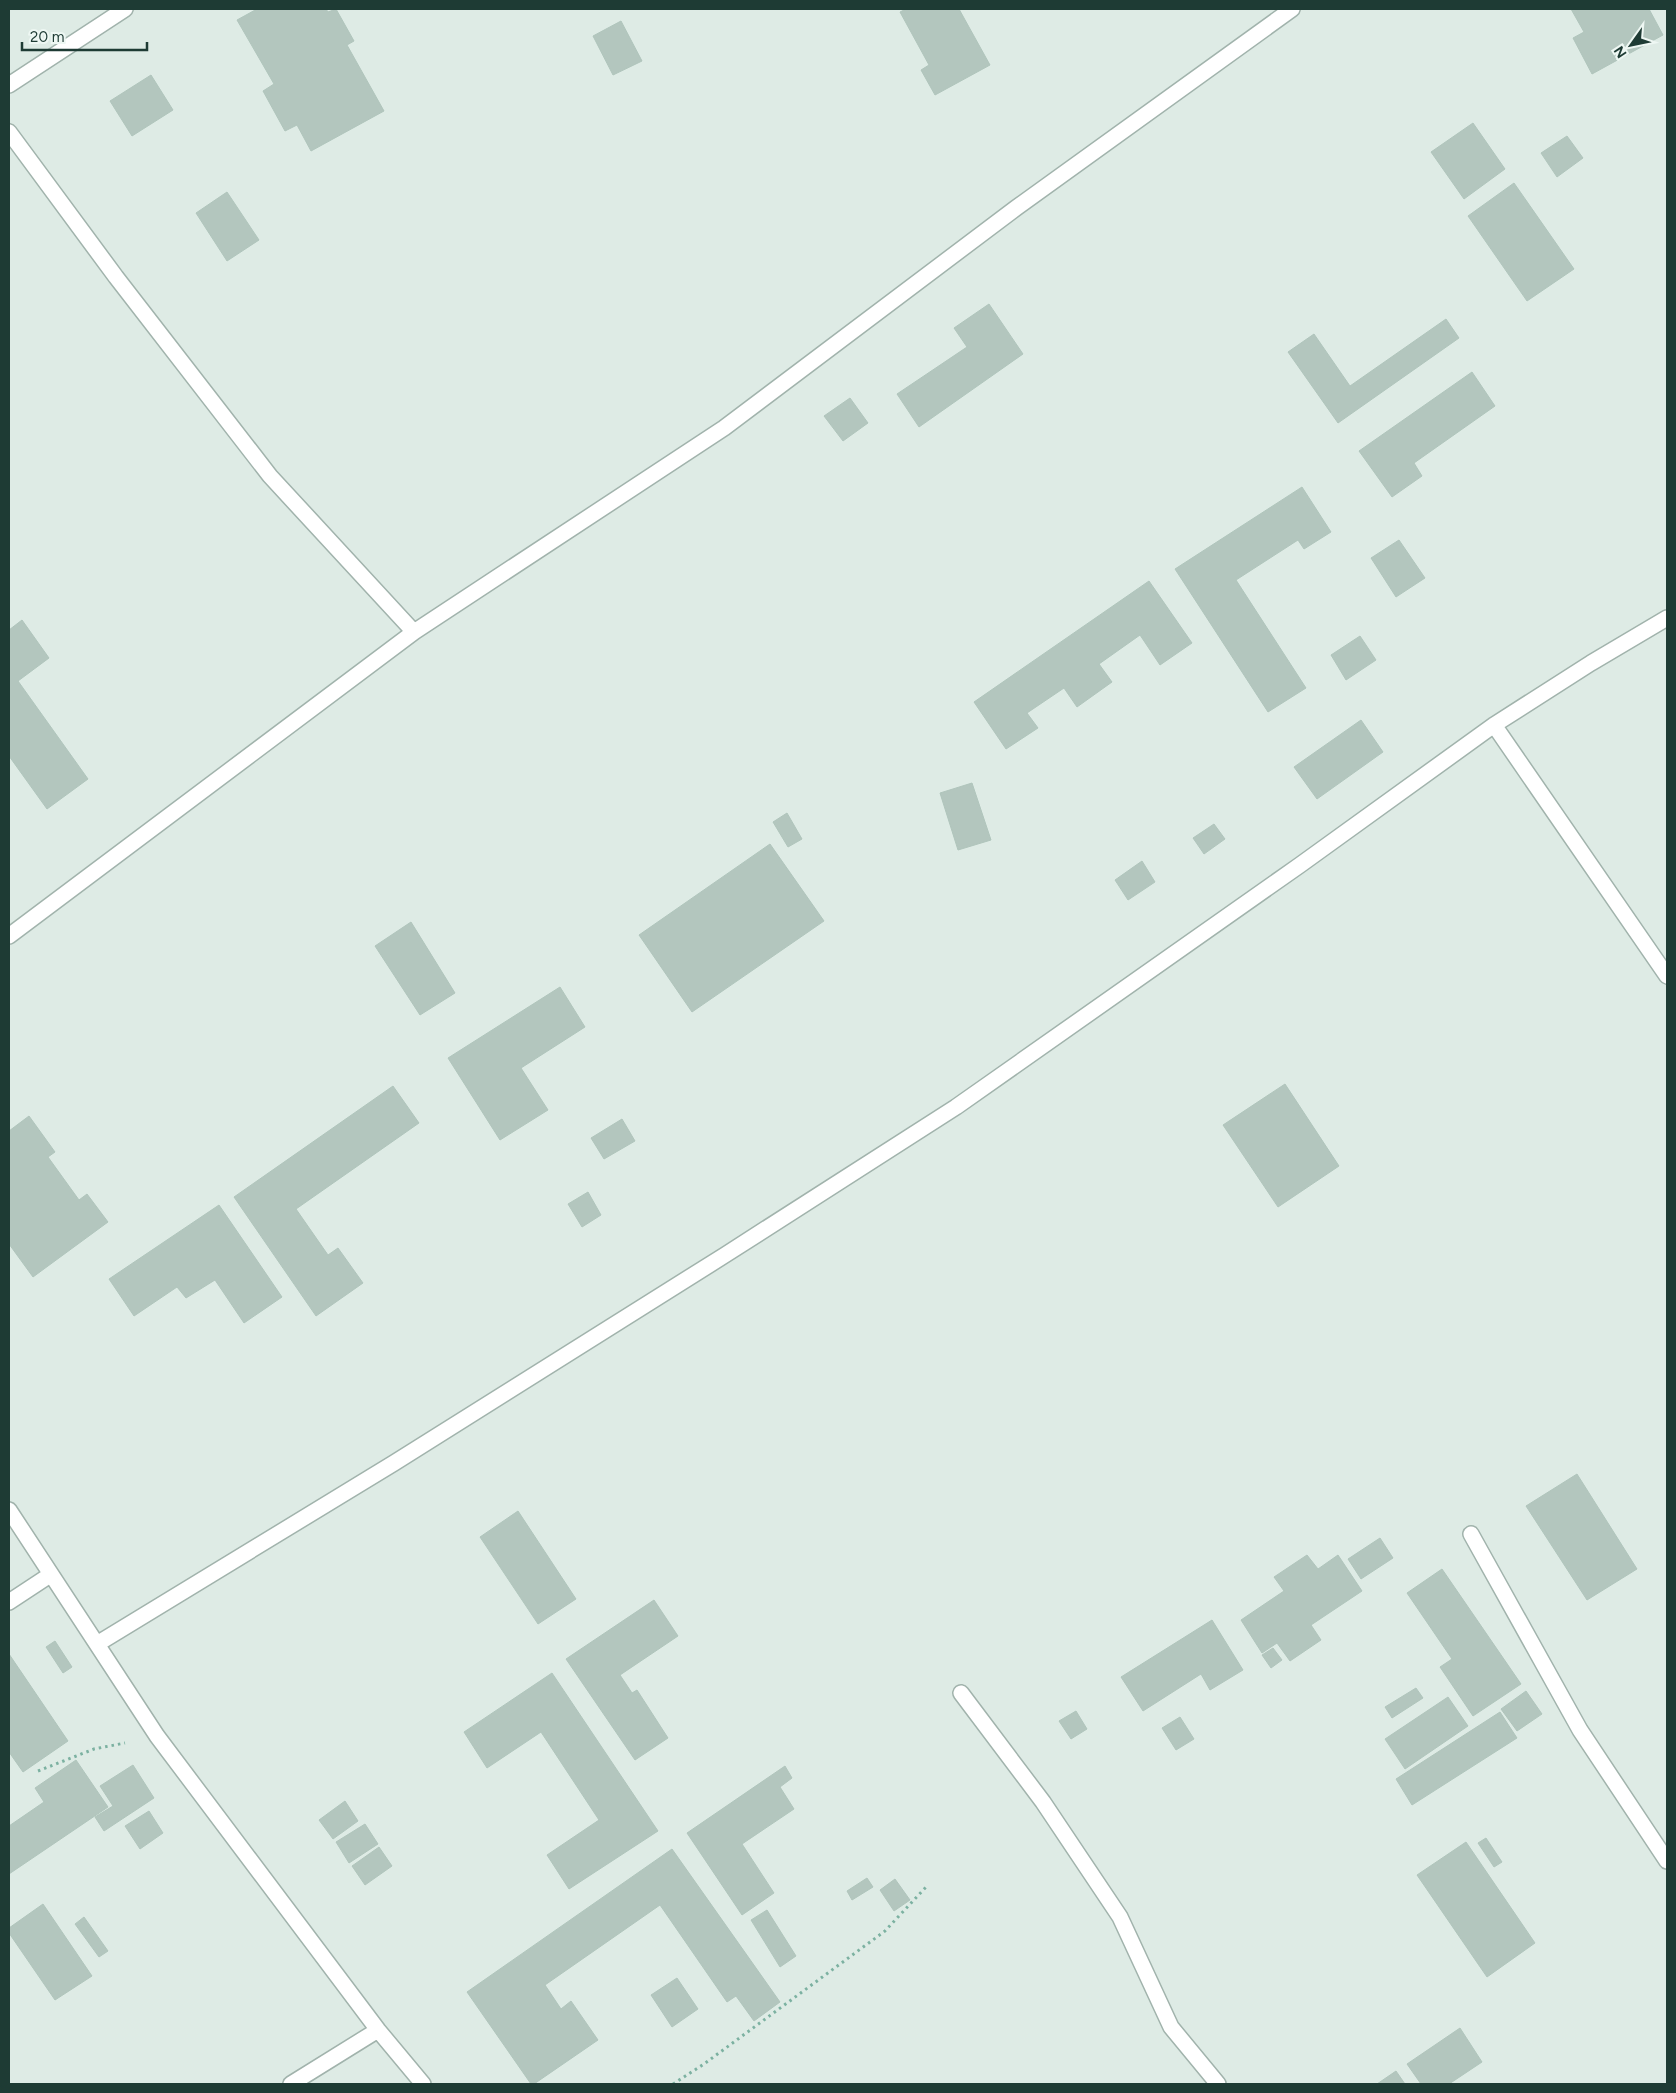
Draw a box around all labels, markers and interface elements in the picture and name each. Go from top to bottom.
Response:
scale bar [22,20,148,52]
north arrow [1606,20,1656,70]
text: 20 m [30,28,64,46]
text: N [1610,43,1631,61]

